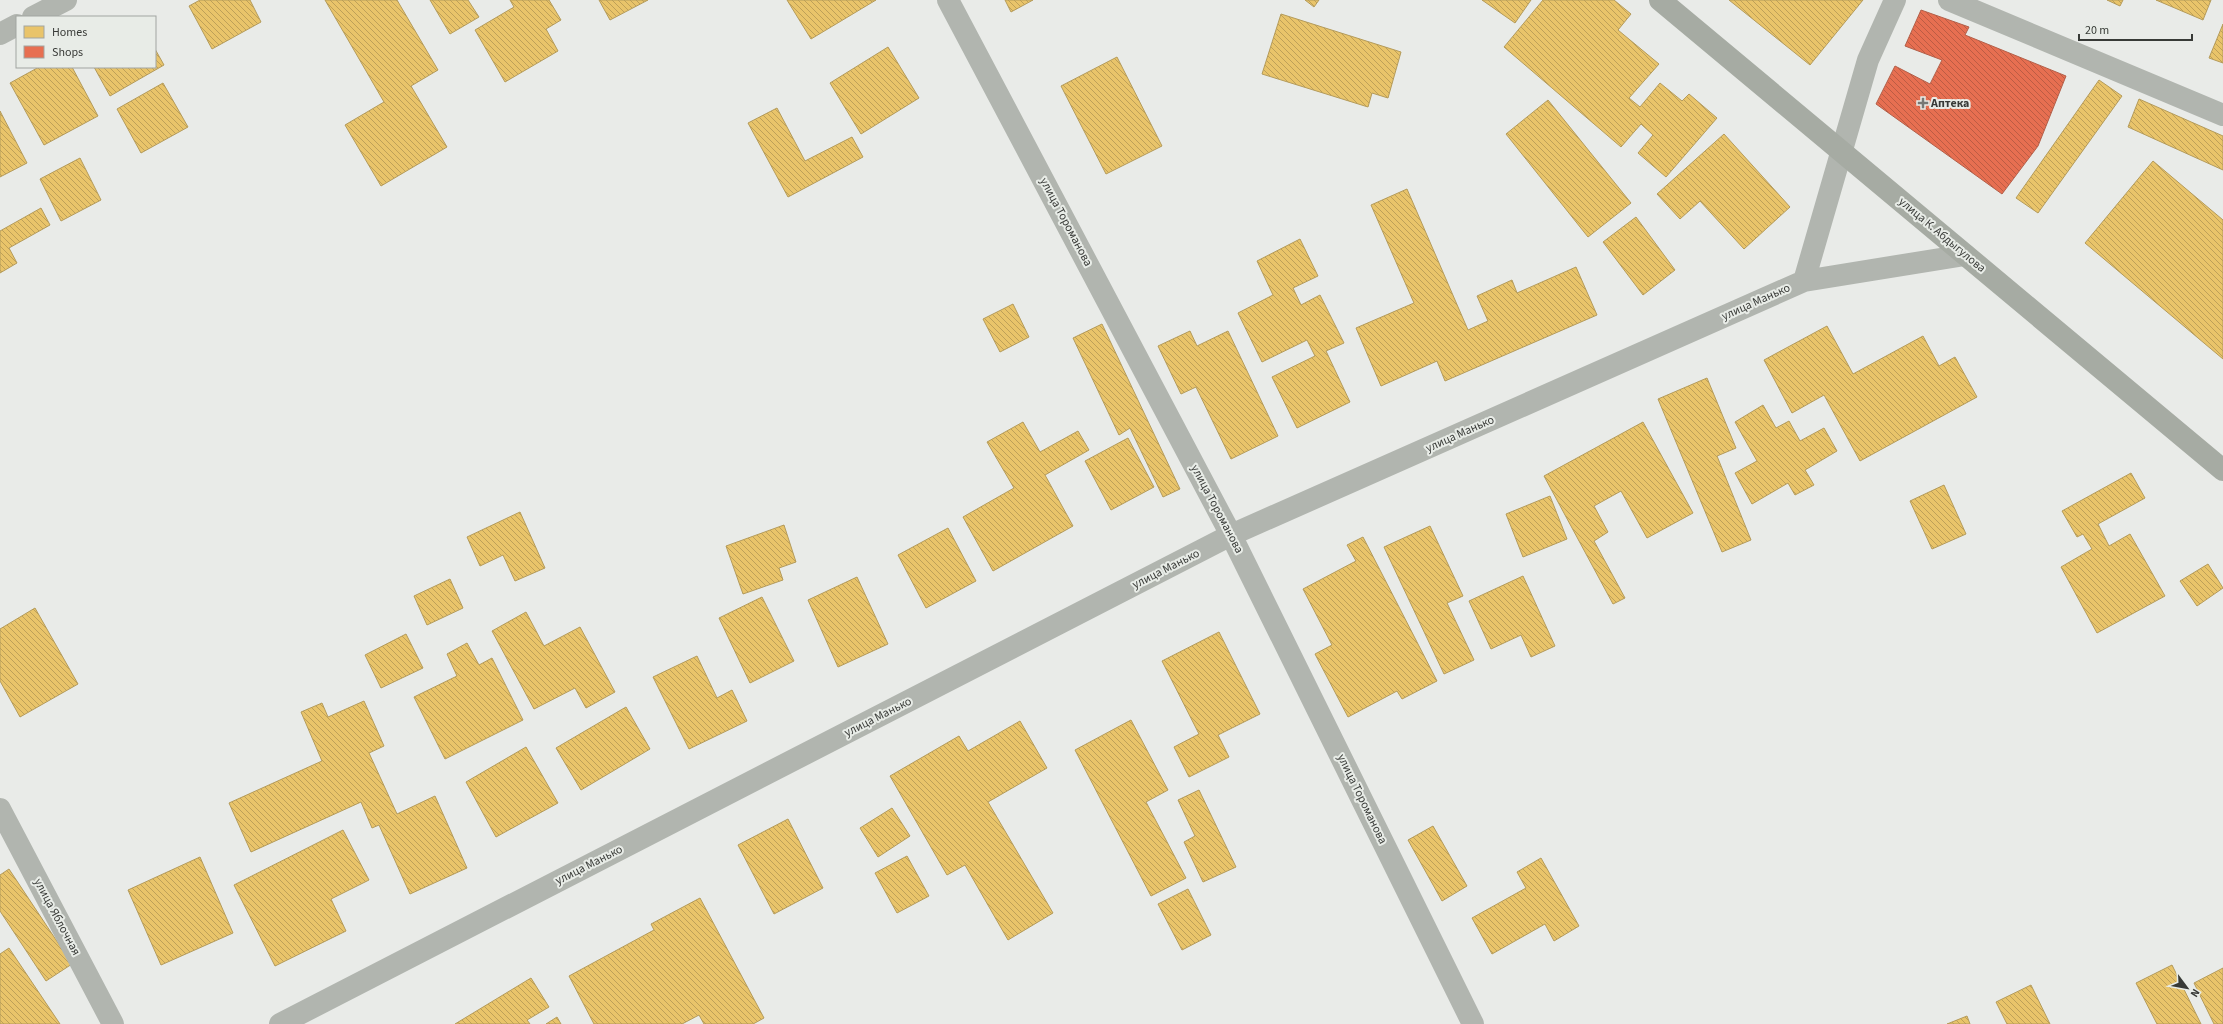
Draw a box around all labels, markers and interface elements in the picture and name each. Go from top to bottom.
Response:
legend [16,16,156,68]
scale bar [2079,16,2192,42]
text: 20 m [2085,22,2109,39]
text: Homes [52,24,87,41]
text: Shops [52,44,83,61]
place label: Аптека [1930,95,1969,112]
marker: Аптека [1918,98,1928,108]
street label: улица Тороманова [1035,175,1097,269]
street label: улица К. Абдыгулова [1895,193,1989,277]
street label: улица Манько [1719,279,1793,325]
street label: улица Манько [1423,411,1497,457]
street label: улица Тороманова [1186,462,1248,556]
street label: улица Манько [1129,545,1203,593]
street label: улица Манько [841,693,915,741]
street label: улица Тороманова [1333,751,1391,847]
street label: улица Манько [552,841,626,889]
street label: улица Яблочная [29,875,85,959]
north arrow [2167,968,2207,1008]
text: N [2187,986,2203,1000]

